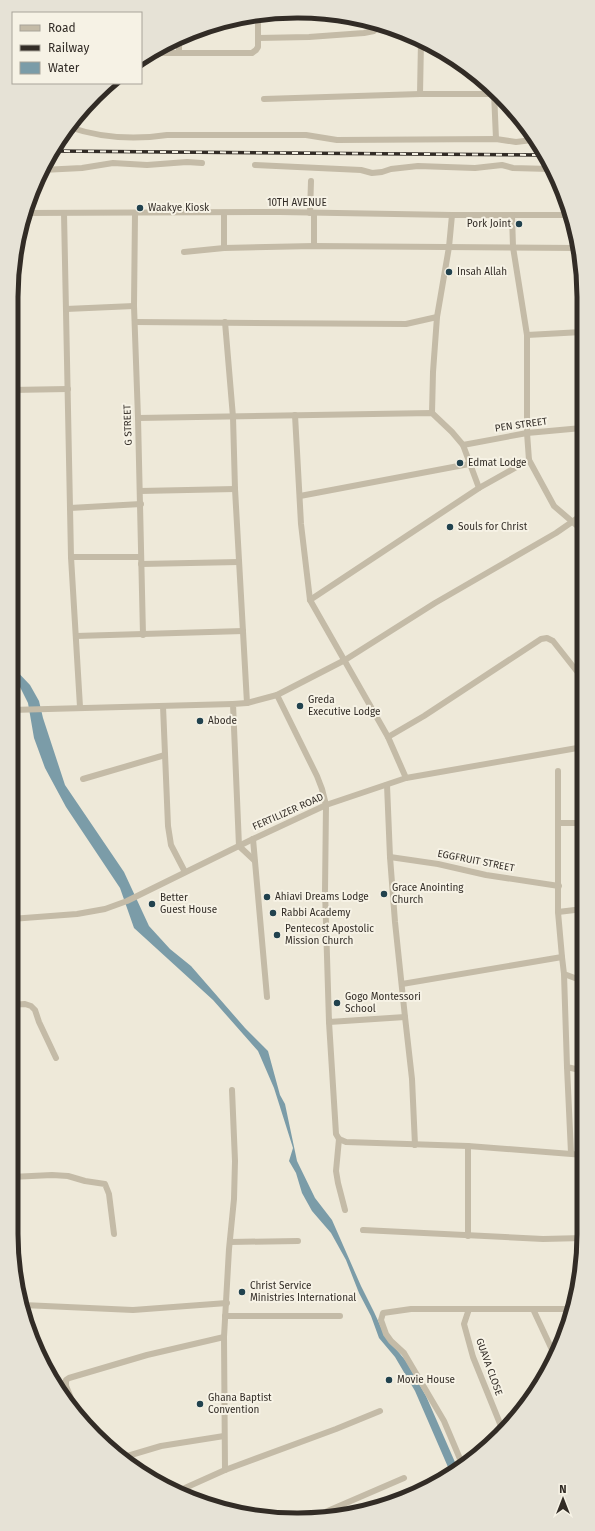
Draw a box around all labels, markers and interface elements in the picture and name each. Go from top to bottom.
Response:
legend [12,12,142,84]
text: Road [48,21,76,35]
text: Railway [48,41,89,55]
text: Water [48,61,80,75]
street label: 10TH AVENUE [267,197,327,209]
place label: Waakye Kiosk [148,202,210,214]
marker: Waakye Kiosk [135,203,145,213]
place label: Pork Joint [467,218,511,230]
marker: Pork Joint [514,219,524,229]
place label: Insah Allah [457,266,507,278]
marker: Insah Allah [444,267,454,277]
street label: G STREET [121,403,135,446]
street label: PEN STREET [494,415,549,435]
place label: Edmat Lodge [468,457,526,469]
marker: Edmat Lodge [455,458,465,468]
place label: Souls for Christ [458,521,528,533]
marker: Souls for Christ [445,522,455,532]
place label: Greda Executive Lodge [308,694,381,718]
marker: Greda Executive Lodge [295,701,305,711]
place label: Abode [208,715,237,727]
marker: Abode [195,716,205,726]
street label: FERTILIZER ROAD [251,791,325,833]
street label: EGGFRUIT STREET [436,848,516,875]
place label: Grace Anointing Church [392,882,464,906]
marker: Grace Anointing Church [379,889,389,899]
place label: Ahiavi Dreams Lodge [275,891,369,903]
place label: Better Guest House [160,892,217,916]
marker: Ahiavi Dreams Lodge [262,892,272,902]
marker: Better Guest House [147,899,157,909]
place label: Rabbi Academy [281,907,351,919]
marker: Rabbi Academy [268,908,278,918]
place label: Pentecost Apostolic Mission Church [285,923,374,947]
marker: Pentecost Apostolic Mission Church [272,930,282,940]
place label: Gogo Montessori School [345,991,421,1015]
marker: Gogo Montessori School [332,998,342,1008]
place label: Christ Service Ministries International [250,1280,356,1304]
marker: Christ Service Ministries International [237,1287,247,1297]
street label: GUAVA CLOSE [473,1337,505,1397]
place label: Movie House [397,1374,455,1386]
marker: Movie House [384,1375,394,1385]
place label: Ghana Baptist Convention [208,1392,272,1416]
marker: Ghana Baptist Convention [195,1399,205,1409]
north arrow [543,1479,583,1519]
text: N [559,1483,567,1496]

